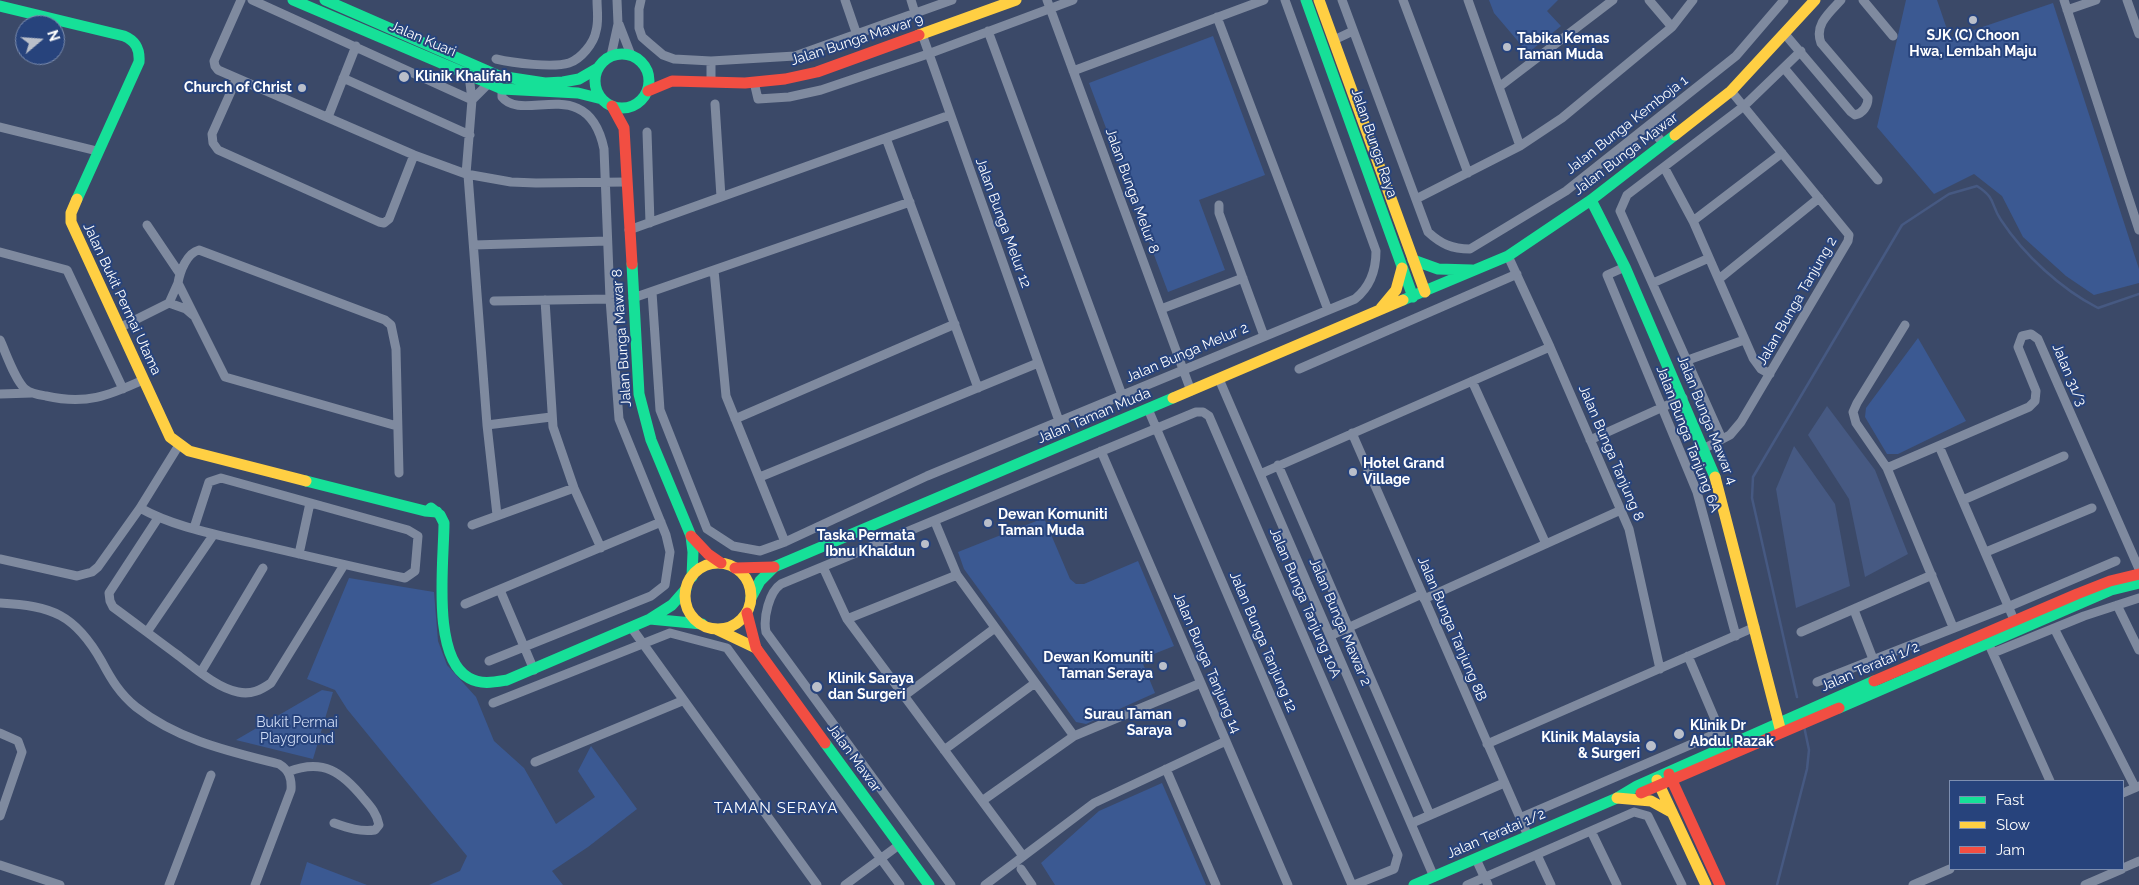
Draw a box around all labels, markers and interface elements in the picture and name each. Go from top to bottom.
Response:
street label: Jalan Bunga Mawar 9 [789,11,925,69]
marker: SJK (C) Choon Hwa, Lembah Maju [1967,14,1979,26]
north arrow [15,15,65,65]
street label: Jalan Kuari [387,18,459,60]
text: N [44,28,63,43]
place label: SJK (C) Choon Hwa, Lembah Maju [1909,28,2037,60]
place label: Tabika Kemas Taman Muda [1517,31,1609,64]
marker: Tabika Kemas Taman Muda [1501,41,1513,53]
place label: Klinik Khalifah [415,69,511,85]
marker: Klinik Khalifah [397,70,411,84]
street label: Jalan Bunga Kemboja 1 [1563,72,1691,178]
place label: Church of Christ [184,80,292,96]
marker: Church of Christ [296,82,308,94]
street label: Jalan Bunga Raya [1347,86,1401,200]
street label: Jalan Bunga Mawar [1570,109,1682,199]
street label: Jalan Bunga Melur 8 [1101,126,1163,256]
street label: Jalan Bunga Melur 12 [972,156,1034,290]
street label: Jalan Bukit Permai Utama [79,220,165,378]
street label: Jalan Bunga Tanjung 2 [1753,234,1841,368]
street label: Jalan Bunga Mawar 8 [609,268,635,408]
street label: Jalan Bunga Melur 2 [1123,320,1251,386]
street label: Jalan 31/3 [2048,341,2090,409]
street label: Jalan Bunga Mawar 4 [1673,353,1741,487]
street label: Jalan Bunga Tanjung 6A [1652,363,1724,515]
street label: Jalan Bunga Tanjung 8 [1575,382,1647,524]
street label: Jalan Taman Muda [1035,385,1153,447]
place label: Hotel Grand Village [1363,456,1444,488]
marker: Hotel Grand Village [1347,466,1359,478]
place label: Dewan Komuniti Taman Muda [998,507,1108,540]
marker: Dewan Komuniti Taman Muda [982,517,994,529]
street label: Jalan Bunga Tanjung 10A [1266,525,1344,681]
place label: Taska Permata Ibnu Khaldun [817,528,915,560]
marker: Taska Permata Ibnu Khaldun [919,538,931,550]
street label: Jalan Bunga Tanjung 8B [1414,554,1490,704]
street label: Jalan Bunga Mawar 2 [1305,556,1375,688]
street label: Jalan Bunga Tanjung 12 [1226,569,1300,715]
street label: Jalan Bunga Tanjung 14 [1170,590,1244,736]
street label: Jalan Teratai 1/2 [1818,639,1922,695]
place label: Dewan Komuniti Taman Seraya [1043,650,1153,682]
marker: Dewan Komuniti Taman Seraya [1157,660,1169,672]
place label: Klinik Saraya dan Surgeri [828,671,914,704]
marker: Klinik Saraya dan Surgeri [810,680,824,694]
place label: Surau Taman Saraya [1084,707,1172,740]
park label: Bukit Permai Playground [256,715,338,748]
marker: Surau Taman Saraya [1176,717,1188,729]
place label: Klinik Dr Abdul Razak [1690,718,1774,750]
street label: Jalan Mawar [823,720,885,796]
marker: Klinik Dr Abdul Razak [1672,727,1686,741]
place label: Klinik Malaysia & Surgeri [1541,730,1640,762]
marker: Klinik Malaysia & Surgeri [1644,739,1658,753]
legend [1949,780,2124,870]
text: Fast [1996,791,2024,809]
district label: TAMAN SERAYA [712,799,840,817]
street label: Jalan Teratai 1/2 [1444,806,1548,862]
text: Slow [1996,816,2030,834]
text: Jam [1996,841,2025,859]

